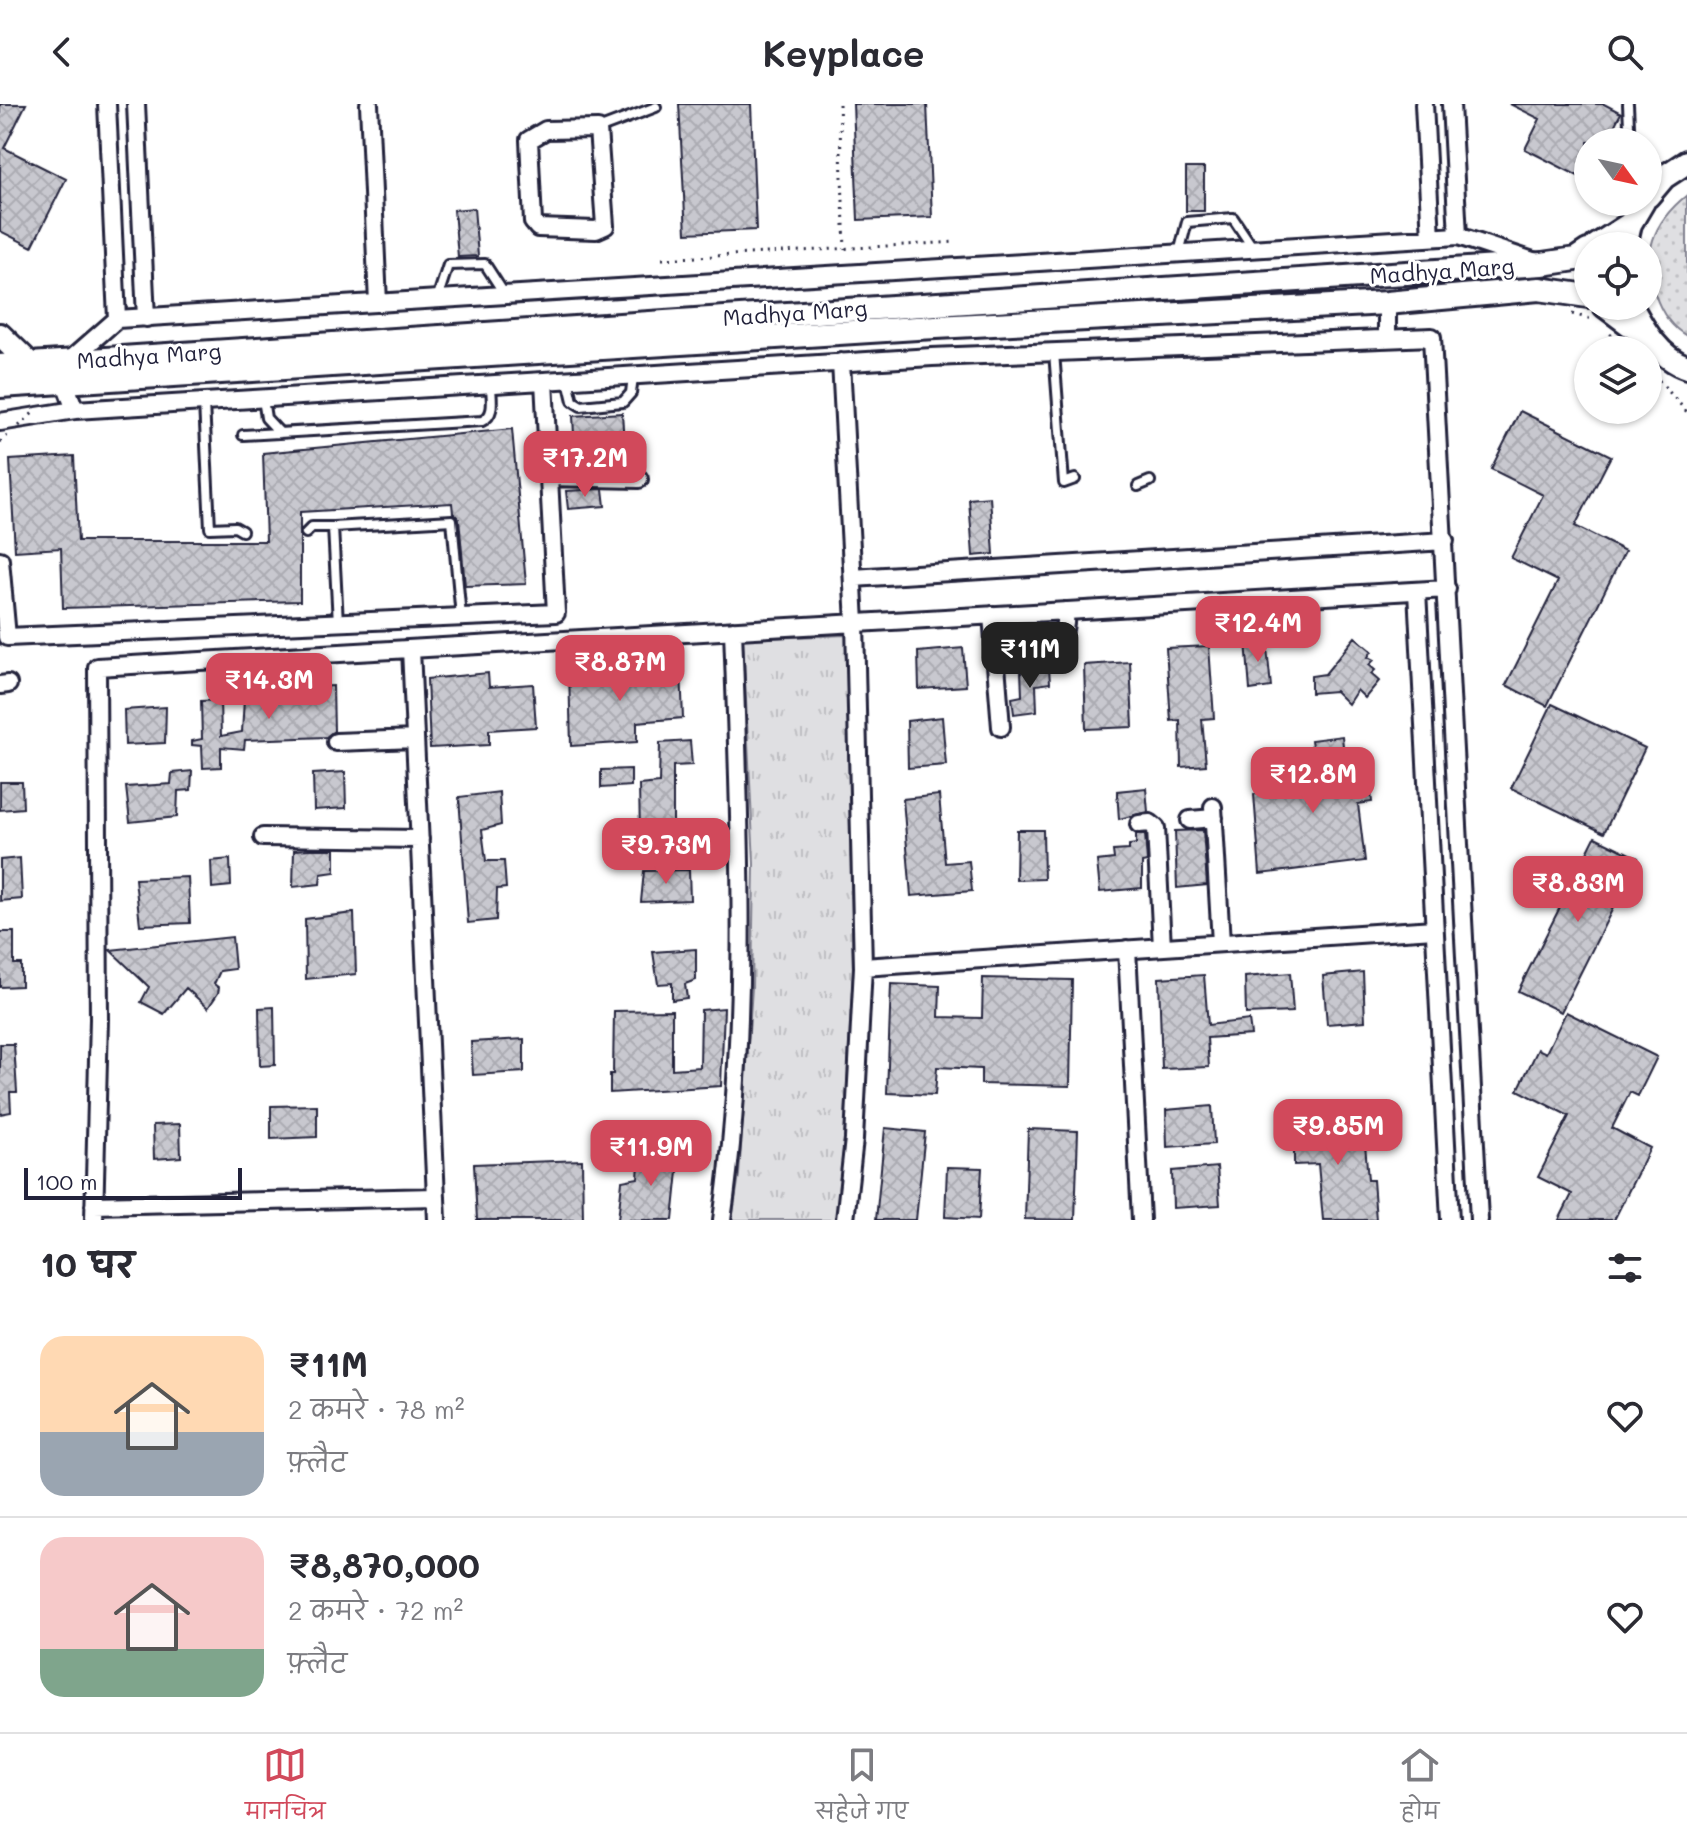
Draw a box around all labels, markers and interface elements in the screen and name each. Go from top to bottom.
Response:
text: Keyplace [762,29,925,76]
icon: back [40,30,84,74]
icon: search [1603,30,1647,74]
north arrow [1574,128,1662,216]
map controls [1574,128,1662,424]
button: locate [1574,232,1662,320]
street label: Madhya Marg [1369,251,1515,290]
street label: Madhya Marg [722,293,868,332]
street label: Madhya Marg [76,336,222,375]
button: layers [1574,336,1662,424]
pin: ₹17.2M [520,431,650,499]
text: ₹17.2M [542,440,628,474]
pin: ₹12.4M [1193,596,1323,664]
text: ₹12.4M [1214,605,1302,639]
pin: ₹11M [983,622,1077,690]
text: ₹11M [999,631,1061,665]
pin: ₹8.87M [555,635,685,703]
text: ₹8.87M [574,644,666,678]
pin: ₹14.3M [204,653,334,721]
text: ₹14.3M [224,662,314,696]
pin: ₹12.8M [1248,747,1378,815]
text: ₹12.8M [1269,756,1357,790]
pin: ₹9.73M [601,818,731,886]
text: ₹9.73M [620,827,712,861]
pin: ₹8.83M [1513,856,1643,924]
text: ₹8.83M [1531,865,1625,899]
pin: ₹9.85M [1273,1099,1403,1167]
text: ₹9.85M [1291,1108,1385,1142]
pin: ₹11.9M [586,1120,716,1188]
text: ₹11.9M [609,1129,693,1163]
scale bar [24,1164,242,1200]
text: 100 m [36,1167,98,1196]
text: 10 घर [40,1241,134,1286]
icon: filters [1603,1246,1647,1290]
text: ₹11M [288,1341,368,1386]
icon: home [104,1368,200,1464]
text: 2 कमरे · 78 m² [288,1392,465,1426]
icon: heart [1603,1394,1647,1438]
text: फ़्लैट [288,1445,347,1479]
text: ₹8,870,000 [288,1542,480,1587]
icon: home [104,1569,200,1665]
text: 2 कमरे · 72 m² [288,1593,463,1627]
icon: heart [1603,1595,1647,1639]
text: फ़्लैट [288,1646,347,1680]
tab: मानचित्र [245,1743,326,1836]
tab: सहेजे गए [815,1743,908,1836]
tab: होम [1398,1743,1442,1836]

